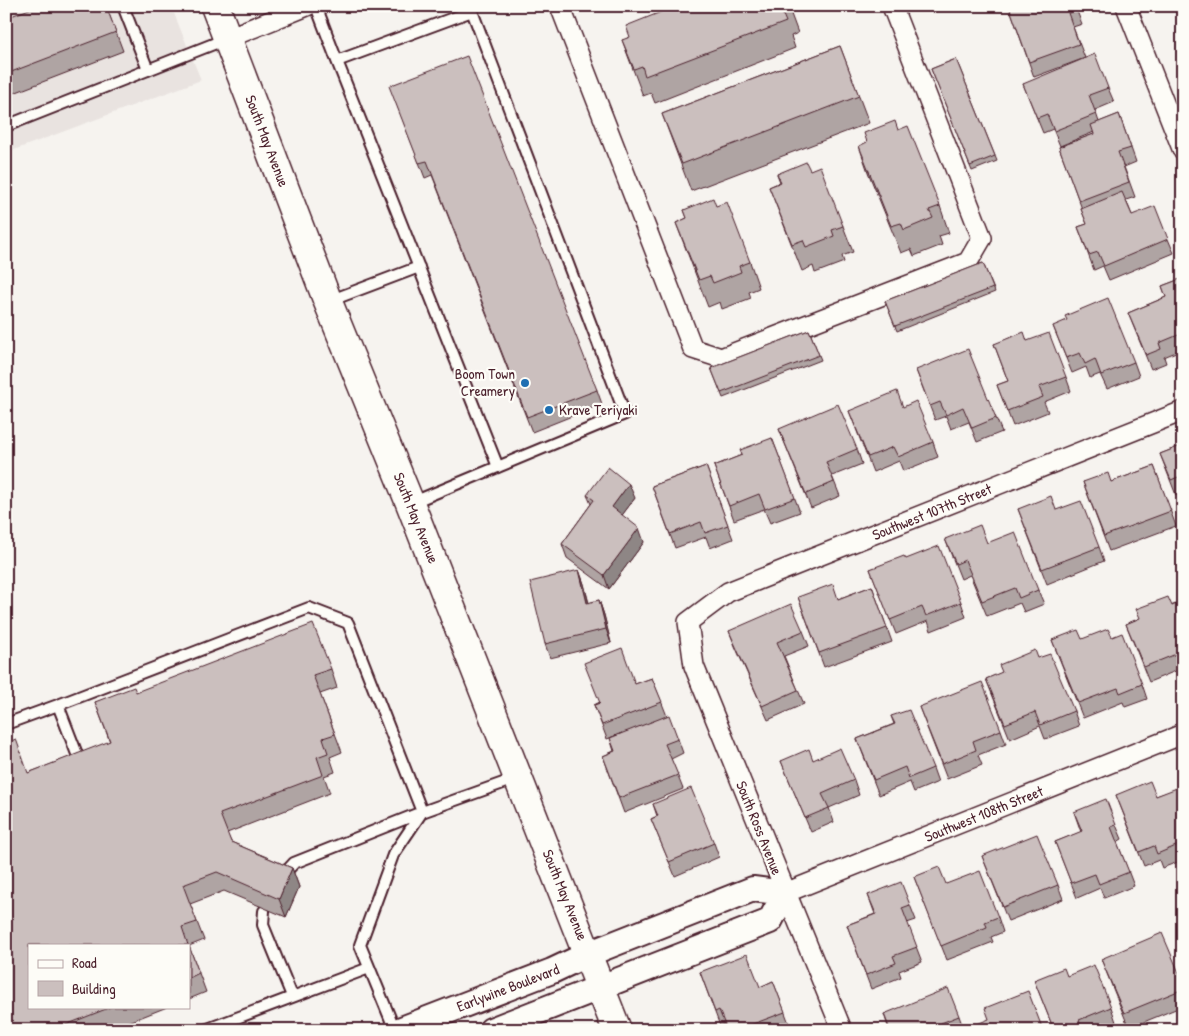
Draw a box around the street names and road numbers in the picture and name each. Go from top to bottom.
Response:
street label: South May Avenue [240,92,295,190]
street label: South May Avenue [389,469,444,566]
street label: Southwest 107th Street [869,478,995,545]
street label: South Ross Avenue [731,778,788,878]
street label: Southwest 108th Street [921,780,1047,847]
street label: South May Avenue [538,846,593,943]
street label: Earlywine Boulevard [454,958,562,1017]

